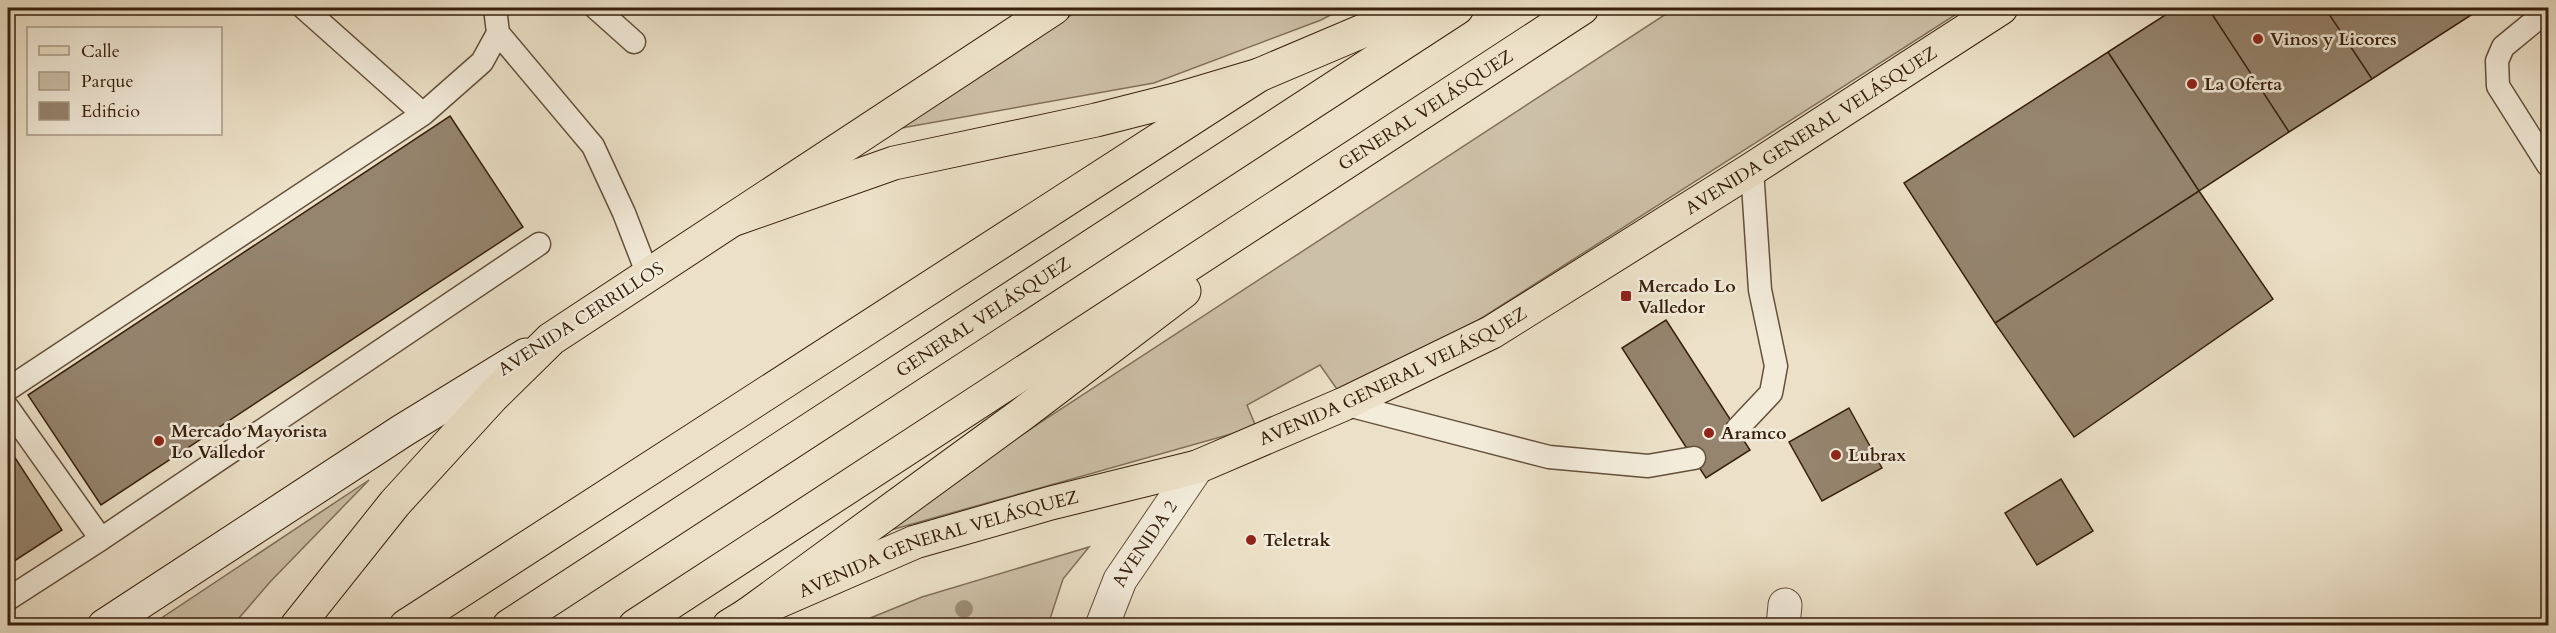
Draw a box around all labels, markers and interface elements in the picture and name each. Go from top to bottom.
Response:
legend [27,27,222,135]
place label: Vinos y Licores [2270,27,2397,52]
marker: Vinos y Licores [2251,32,2265,46]
text: Calle [81,39,120,64]
street label: AVENIDA GENERAL VELÁSQUEZ [1680,40,1942,221]
street label: GENERAL VELÁSQUEZ [1333,44,1518,176]
text: Parque [81,69,134,94]
place label: La Oferta [2204,72,2282,97]
marker: La Oferta [2185,77,2199,91]
text: Edificio [81,99,140,124]
street label: GENERAL VELÁSQUEZ [891,251,1075,383]
street label: AVENIDA CERRILLOS [493,256,669,382]
place label: Mercado Lo Valledor [1638,274,1736,320]
marker: Mercado Lo Valledor [1619,289,1633,303]
street label: AVENIDA GENERAL VELÁSQUEZ [1255,301,1532,452]
place label: Mercado Mayorista Lo Valledor [171,419,328,465]
place label: Aramco [1721,421,1786,446]
marker: Aramco [1702,426,1716,440]
marker: Mercado Mayorista Lo Valledor [152,434,166,448]
place label: Lubrax [1848,443,1906,468]
marker: Lubrax [1829,448,1843,462]
street label: AVENIDA GENERAL VELÁSQUEZ [795,484,1081,604]
street label: AVENIDA 2 [1106,496,1183,591]
place label: Teletrak [1263,528,1332,553]
marker: Teletrak [1244,533,1258,547]

